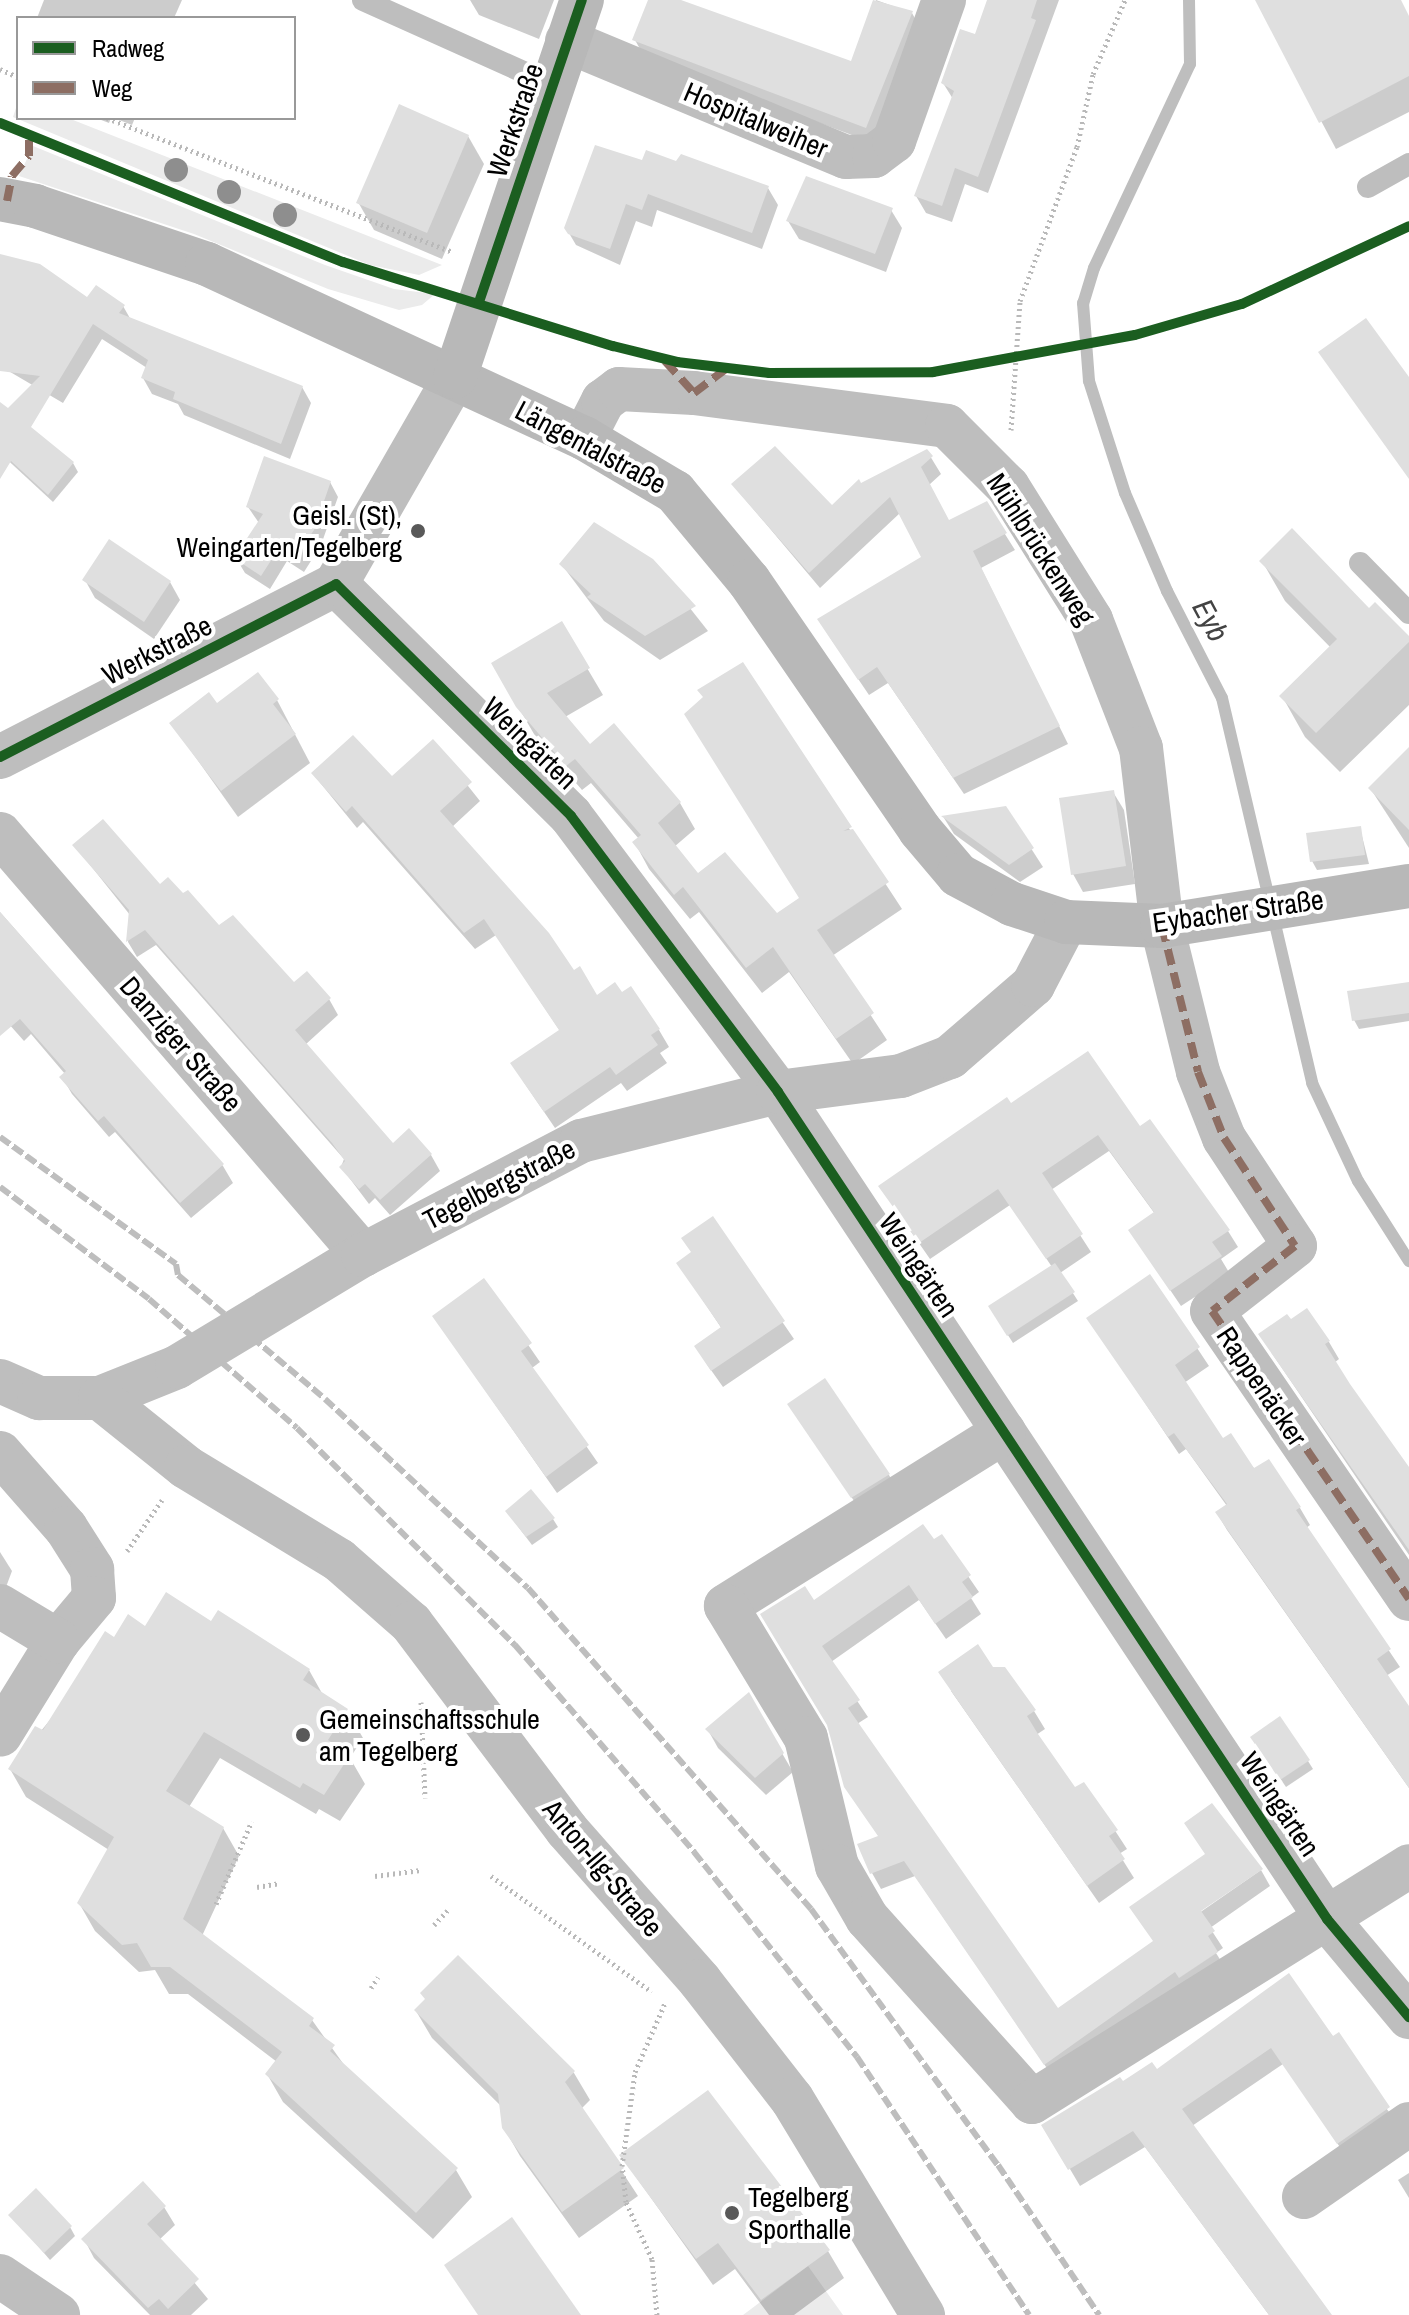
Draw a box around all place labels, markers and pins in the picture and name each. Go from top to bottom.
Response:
place label: Geisl. (St), Weingarten/Tegelberg [176,498,402,564]
marker: Geisl. (St), Weingarten/Tegelberg [409,522,427,540]
place label: Gemeinschaftsschule am Tegelberg [319,1702,540,1768]
marker: Gemeinschaftsschule am Tegelberg [294,1726,312,1744]
place label: Tegelberg Sporthalle [748,2180,851,2246]
marker: Tegelberg Sporthalle [723,2204,741,2222]

